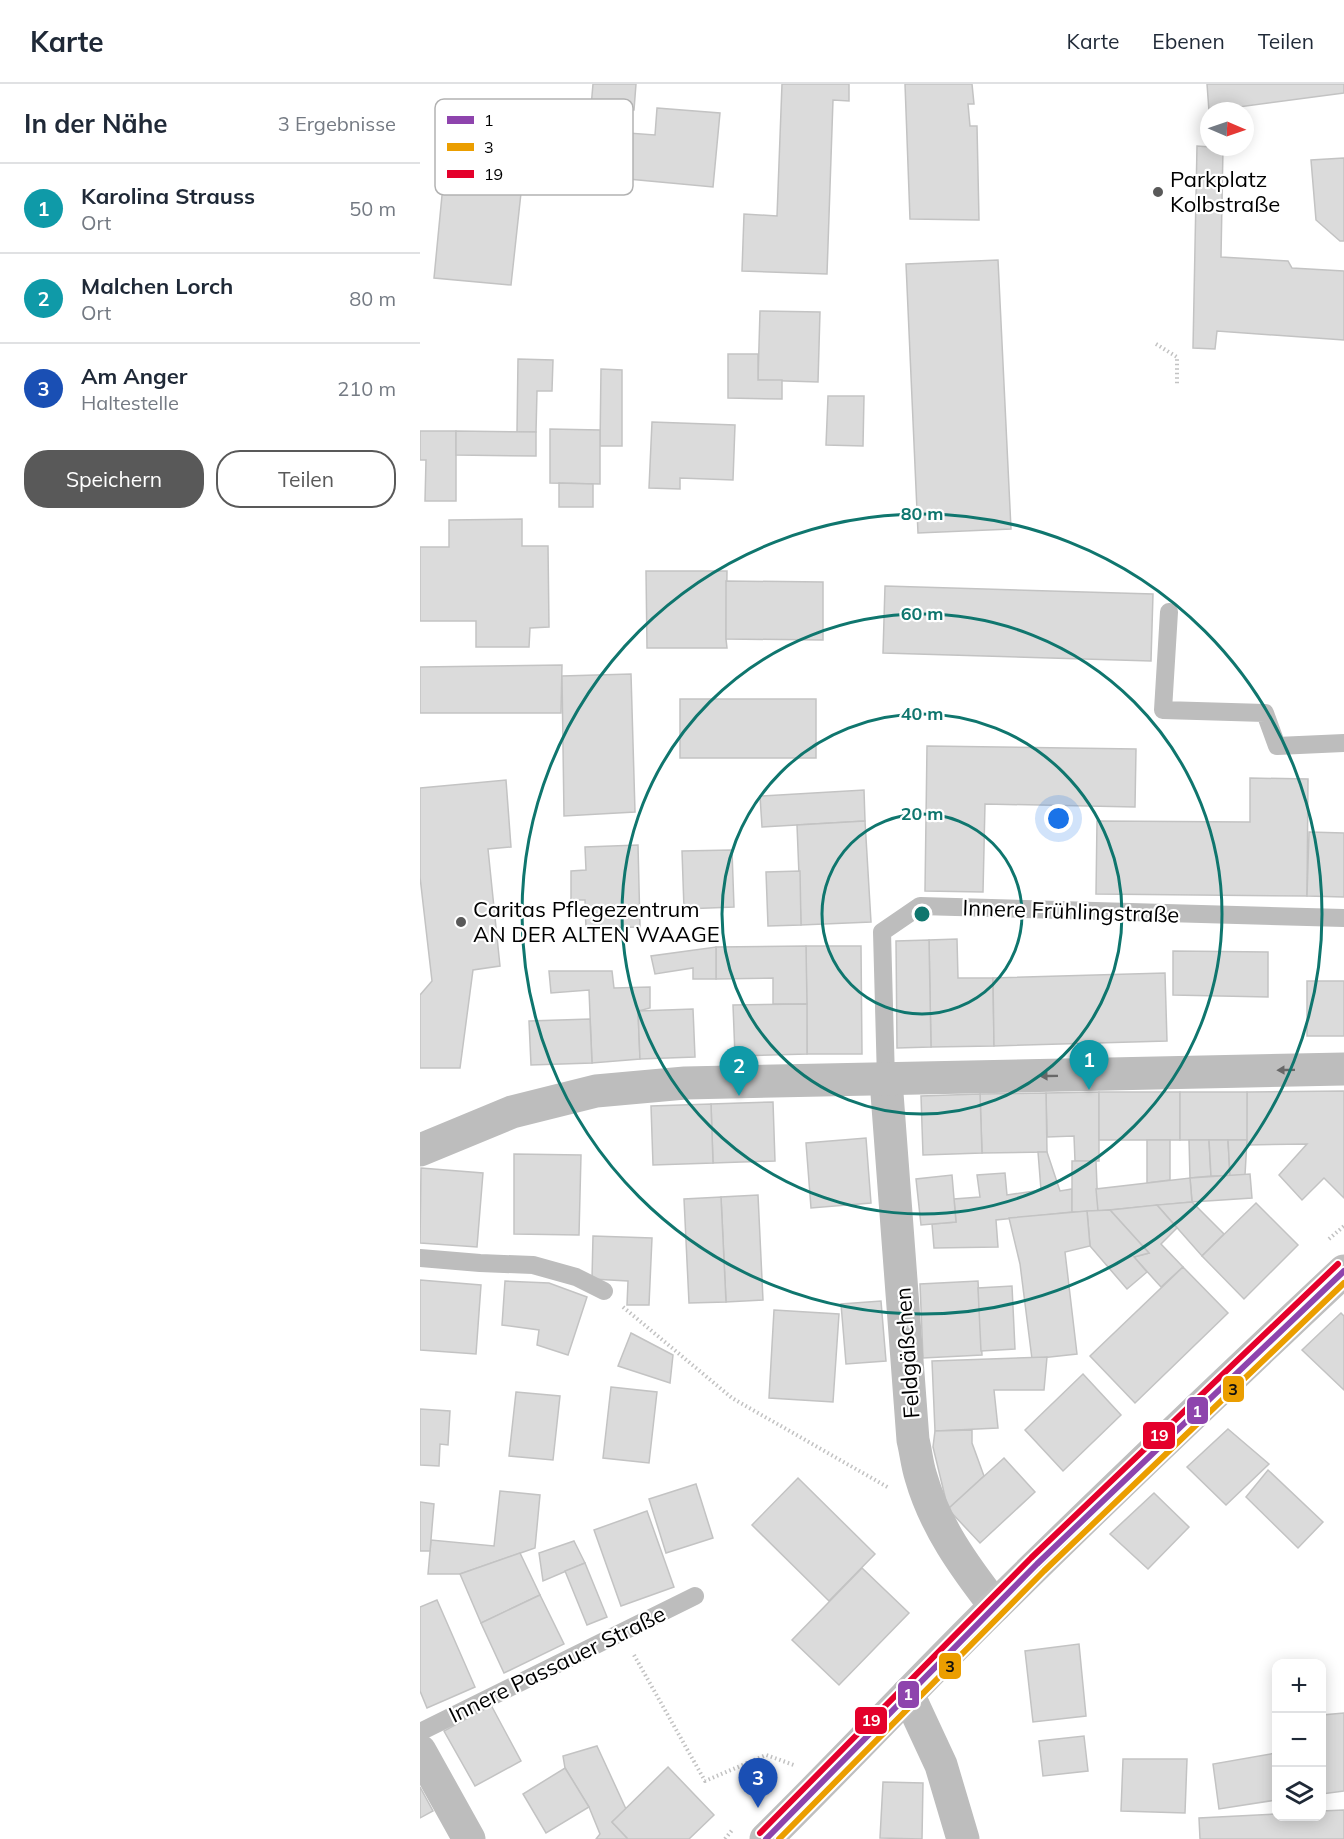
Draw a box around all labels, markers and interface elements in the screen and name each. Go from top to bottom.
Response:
text: Karte [30,24,104,59]
text: Karte [1067,28,1119,54]
text: Ebenen [1152,28,1225,54]
text: Teilen [1258,28,1314,54]
legend [435,99,633,195]
north arrow [1200,102,1254,156]
text: In der Nähe [24,107,168,140]
text: 1 [484,110,494,130]
text: 3 Ergebnisse [278,111,396,136]
text: 3 [484,137,494,157]
text: 19 [484,164,503,184]
place label: Parkplatz Kolbstraße [1170,165,1280,218]
text: Karolina Strauss [81,182,255,210]
marker: Parkplatz Kolbstraße [1151,185,1165,199]
text: 1 [38,196,50,221]
text: 50 m [349,196,396,221]
text: Ort [81,210,111,235]
text: Malchen Lorch [81,272,233,300]
text: 2 [38,286,50,311]
text: 80 m [349,286,396,311]
text: Ort [81,300,111,325]
text: Am Anger [81,362,187,390]
text: 3 [38,376,50,401]
text: 210 m [337,376,396,401]
text: Haltestelle [81,390,179,415]
button: Speichern [24,450,204,508]
button: Teilen [216,450,396,508]
text: 80 m [901,502,943,525]
text: 60 m [901,602,943,625]
text: 40 m [901,702,943,725]
text: 20 m [901,802,943,825]
your location [1044,804,1073,833]
street label: Innere Frühlingstraße [962,893,1180,929]
place label: Caritas Pflegezentrum AN DER ALTEN WAAGE [473,895,720,948]
centre of rings [912,904,932,924]
marker: Caritas Pflegezentrum AN DER ALTEN WAAGE [454,915,468,929]
pin: 1 [1070,1040,1108,1090]
pin: 2 [720,1046,758,1096]
one-way arrow [1276,1065,1295,1075]
one-way arrow [1039,1071,1058,1080]
street label: Feldgäßchen [888,1286,926,1420]
line badge: 3 [1222,1375,1245,1403]
text: 3 [1228,1379,1238,1399]
line badge: 1 [1186,1396,1209,1425]
text: 1 [1192,1401,1202,1421]
line badge: 19 [1142,1421,1176,1450]
text: 19 [1149,1425,1169,1445]
street label: Innere Passauer Straße [444,1599,670,1729]
line badge: 3 [938,1652,962,1680]
text: 3 [945,1656,955,1676]
map controls [1272,1659,1326,1821]
button: + [1272,1659,1326,1713]
line badge: 1 [897,1680,920,1709]
text: 1 [903,1684,913,1704]
line badge: 19 [854,1706,888,1735]
text: 19 [861,1710,881,1730]
button: − [1272,1713,1326,1767]
pin: 3 [738,1758,778,1808]
button: layers [1272,1767,1326,1821]

